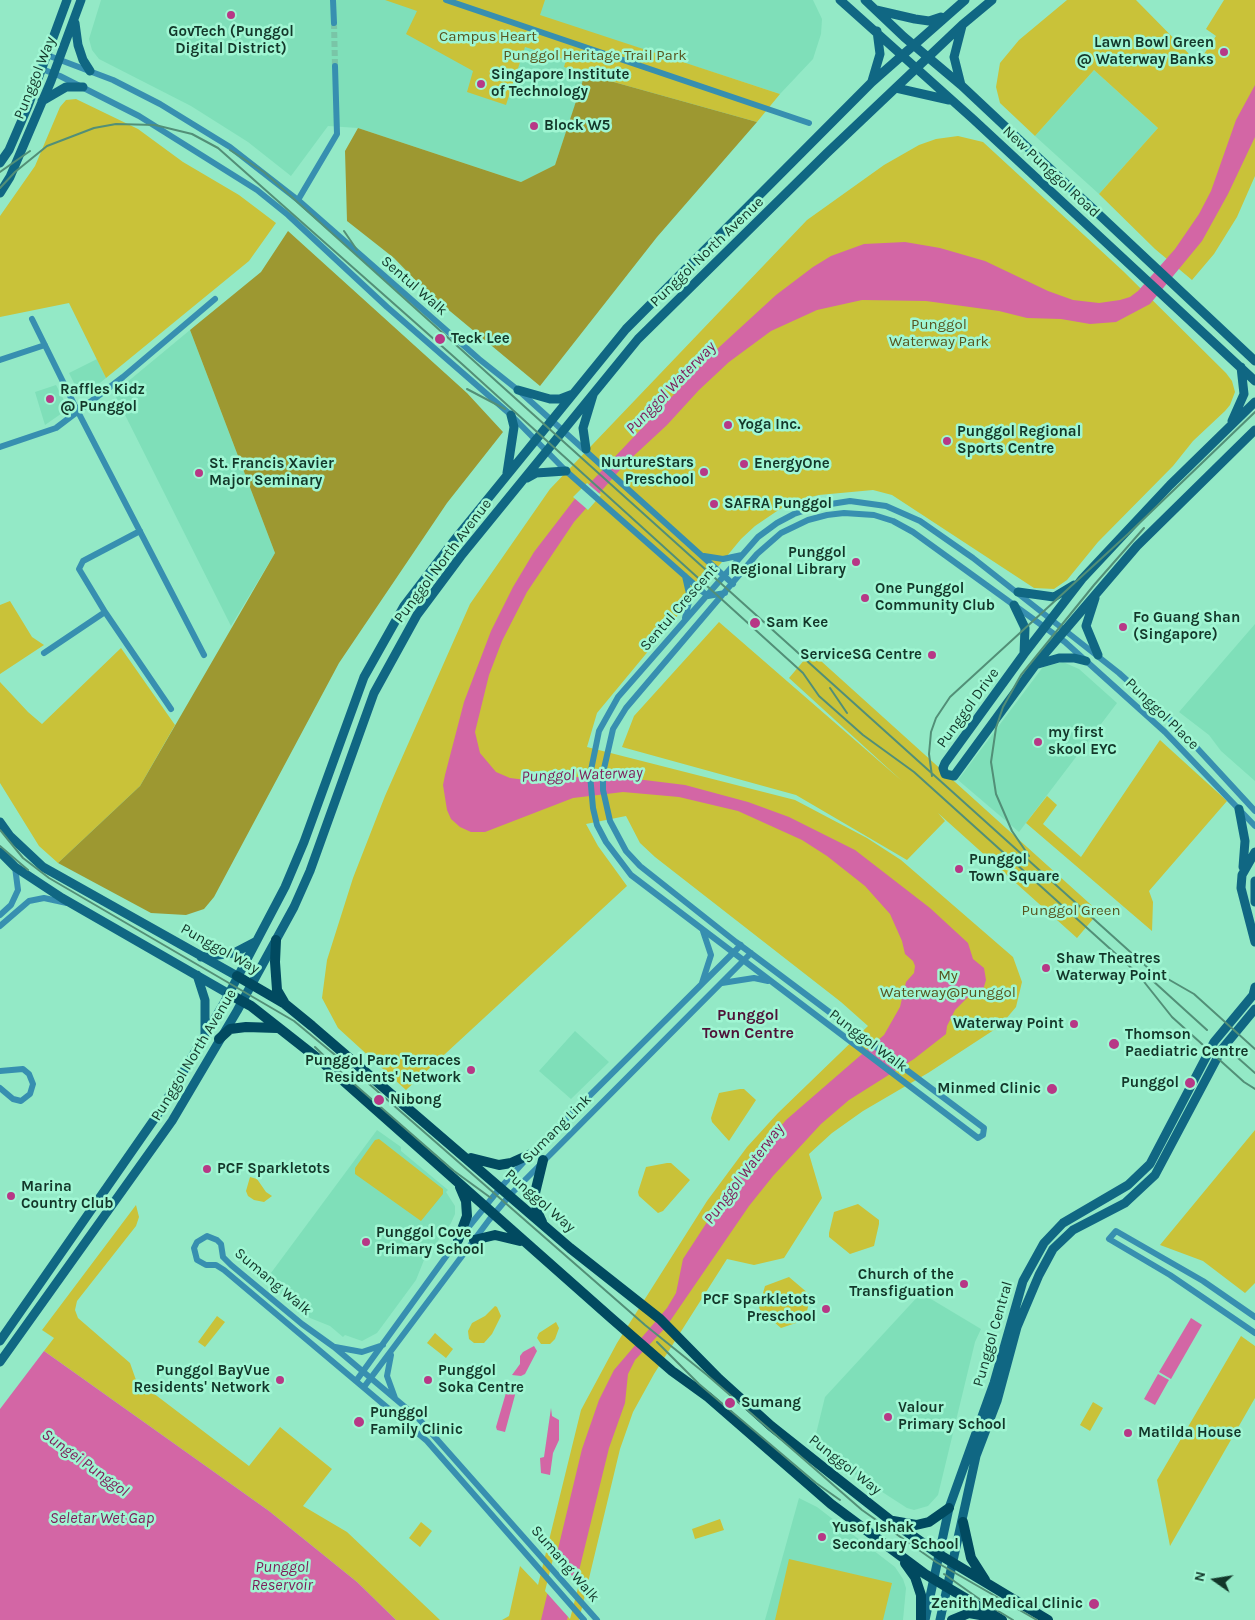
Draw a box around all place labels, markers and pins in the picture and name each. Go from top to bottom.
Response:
marker: GovTech (Punggol Digital District) [225,9,237,21]
place label: GovTech (Punggol Digital District) [168,23,294,58]
place label: Lawn Bowl Green @ Waterway Banks [1077,34,1214,69]
marker: Lawn Bowl Green @ Waterway Banks [1218,46,1230,58]
place label: Singapore Institute of Technology [491,66,629,101]
marker: Singapore Institute of Technology [475,78,487,90]
place label: Block W5 [544,117,610,135]
marker: Block W5 [528,120,540,132]
place label: Teck Lee [451,330,510,348]
marker: Teck Lee [433,332,447,346]
place label: Raffles Kidz @ Punggol [60,381,145,416]
marker: Raffles Kidz @ Punggol [44,393,56,405]
place label: Yoga Inc. [738,416,800,434]
marker: Yoga Inc. [722,419,734,431]
place label: Punggol Regional Sports Centre [957,423,1081,458]
marker: Punggol Regional Sports Centre [941,435,953,447]
place label: NurtureStars Preschool [601,454,694,489]
place label: St. Francis Xavier Major Seminary [209,455,334,490]
place label: EnergyOne [754,455,830,473]
marker: EnergyOne [738,458,750,470]
marker: NurtureStars Preschool [698,466,710,478]
marker: St. Francis Xavier Major Seminary [193,467,205,479]
place label: SAFRA Punggol [724,495,832,513]
marker: SAFRA Punggol [708,498,720,510]
place label: Punggol Regional Library [730,544,846,579]
marker: Punggol Regional Library [850,556,862,568]
place label: One Punggol Community Club [875,580,995,615]
marker: One Punggol Community Club [859,592,871,604]
place label: Fo Guang Shan (Singapore) [1133,609,1240,644]
place label: Sam Kee [766,614,828,632]
marker: Sam Kee [748,616,762,630]
marker: Fo Guang Shan (Singapore) [1117,621,1129,633]
place label: ServiceSG Centre [800,646,922,664]
marker: ServiceSG Centre [926,649,938,661]
place label: my first skool EYC [1048,724,1117,759]
marker: my first skool EYC [1032,736,1044,748]
place label: Punggol Town Square [969,851,1059,886]
marker: Punggol Town Square [953,863,965,875]
place label: Shaw Theatres Waterway Point [1056,950,1167,985]
marker: Shaw Theatres Waterway Point [1040,962,1052,974]
place label: Waterway Point [953,1015,1064,1033]
marker: Waterway Point [1068,1018,1080,1030]
place label: Thomson Paediatric Centre [1125,1026,1248,1061]
marker: Thomson Paediatric Centre [1107,1037,1121,1051]
place label: Punggol Parc Terraces Residents' Network [305,1052,461,1087]
marker: Punggol Parc Terraces Residents' Network [465,1064,477,1076]
place label: Punggol [1121,1074,1179,1092]
marker: Punggol [1183,1076,1197,1090]
place label: Minmed Clinic [937,1080,1041,1098]
marker: Minmed Clinic [1045,1082,1059,1096]
place label: Nibong [390,1091,441,1109]
marker: Nibong [372,1093,386,1107]
place label: PCF Sparkletots [217,1160,330,1178]
marker: PCF Sparkletots [201,1163,213,1175]
place label: Marina Country Club [21,1178,114,1213]
marker: Marina Country Club [5,1190,17,1202]
place label: Punggol Cove Primary School [376,1224,484,1259]
marker: Punggol Cove Primary School [360,1236,372,1248]
place label: Church of the Transfiguation [849,1266,954,1301]
marker: Church of the Transfiguation [958,1278,970,1290]
place label: PCF Sparkletots Preschool [703,1291,816,1326]
marker: PCF Sparkletots Preschool [820,1303,832,1315]
place label: Punggol BayVue Residents' Network [134,1362,270,1397]
place label: Punggol Soka Centre [438,1362,524,1397]
marker: Punggol BayVue Residents' Network [274,1374,286,1386]
marker: Punggol Soka Centre [422,1374,434,1386]
place label: Sumang [741,1394,801,1412]
marker: Sumang [723,1396,737,1410]
place label: Valour Primary School [898,1399,1006,1434]
place label: Punggol Family Clinic [370,1404,463,1439]
marker: Valour Primary School [882,1411,894,1423]
marker: Punggol Family Clinic [352,1415,366,1429]
place label: Matilda House [1138,1424,1241,1442]
marker: Matilda House [1122,1427,1134,1439]
place label: Yusof Ishak Secondary School [832,1519,959,1554]
marker: Yusof Ishak Secondary School [816,1531,828,1543]
place label: Zenith Medical Clinic [931,1595,1083,1613]
marker: Zenith Medical Clinic [1087,1597,1101,1611]

